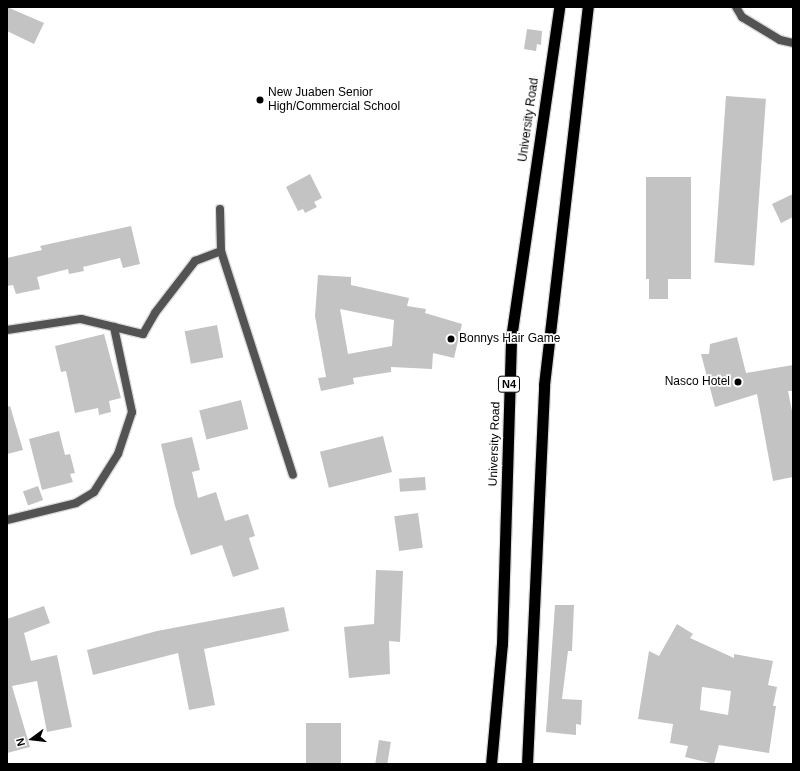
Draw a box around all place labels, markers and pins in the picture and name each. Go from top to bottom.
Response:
place label: New Juaben Senior High/Commercial School [268,86,400,114]
marker: New Juaben Senior High/Commercial School [255,95,265,105]
place label: Bonnys Hair Game [459,332,560,346]
marker: Bonnys Hair Game [446,334,456,344]
place label: Nasco Hotel [665,375,730,389]
marker: Nasco Hotel [733,377,743,387]

